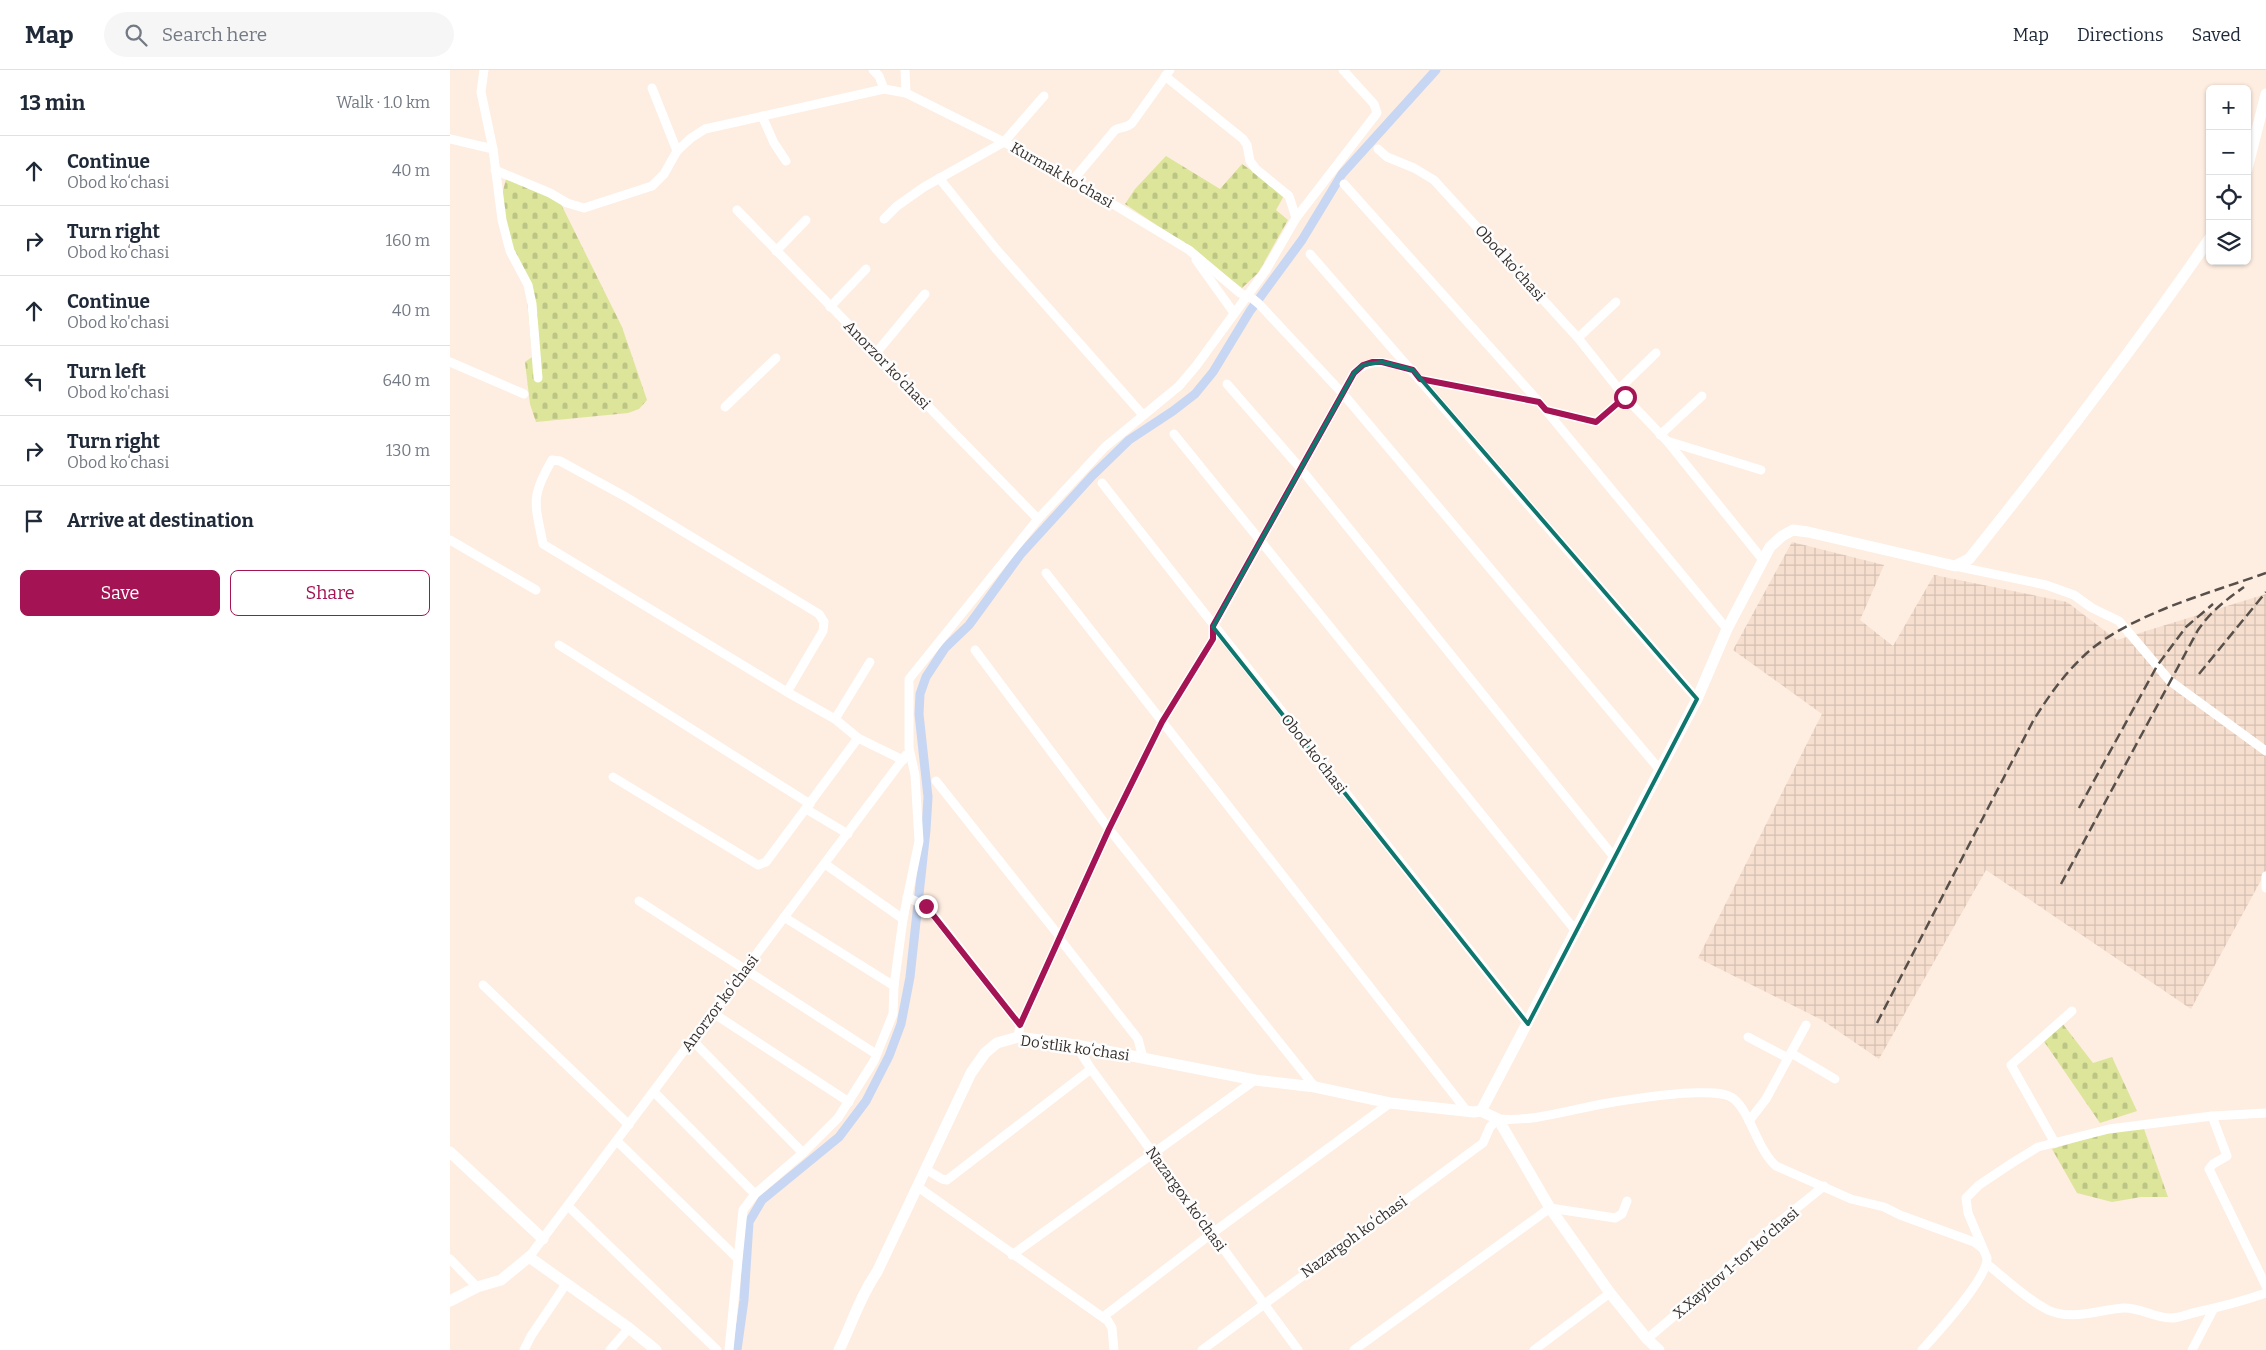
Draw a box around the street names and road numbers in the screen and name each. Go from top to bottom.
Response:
street label: Kurmak koʻchasi [1007,138,1117,212]
street label: Obod koʻchasi [1471,221,1549,305]
street label: Anorzor koʻchasi [840,317,934,413]
street label: Obod koʻchasi [1277,711,1351,798]
street label: Anorzor koʻchasi [678,951,762,1055]
street label: Doʻstlik koʻchasi [1019,1031,1131,1065]
street label: Nazargox ko'chasi [1142,1143,1230,1255]
street label: Nazargoh koʻchasi [1298,1192,1411,1281]
street label: X.Xayitov 1-tor koʼchasi [1670,1203,1803,1322]

